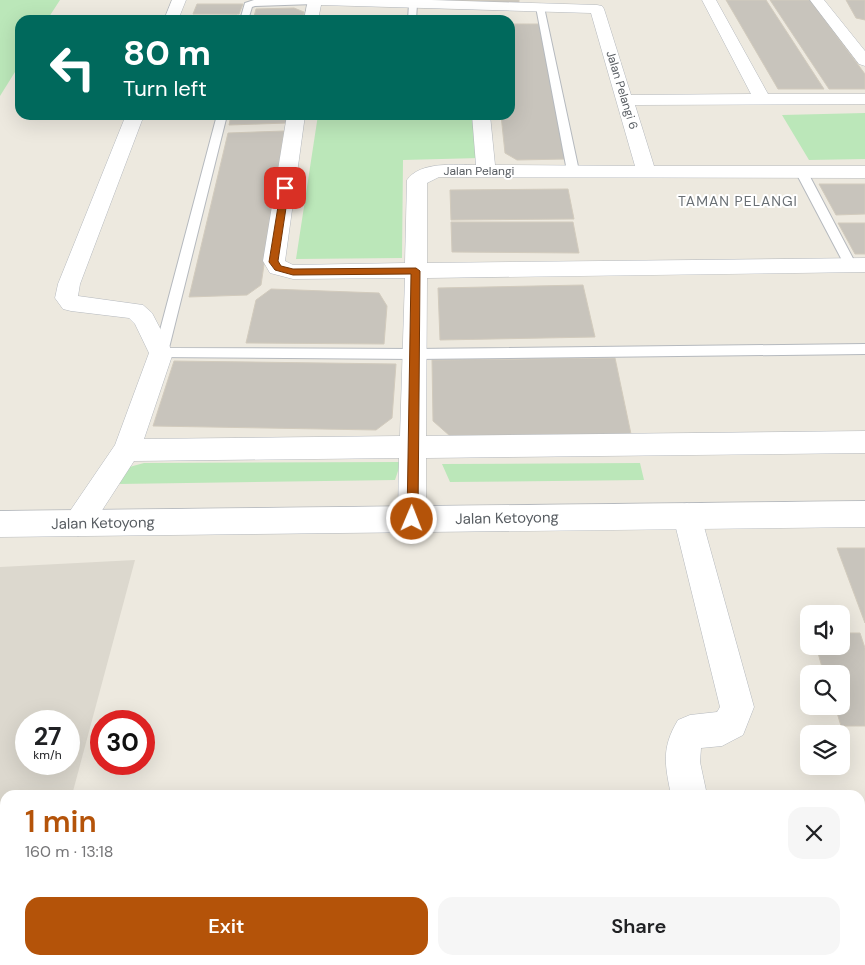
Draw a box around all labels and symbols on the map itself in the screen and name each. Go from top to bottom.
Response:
street label: Jalan Pelangi 6 [602,49,642,131]
street label: Jalan Pelangi [444,163,515,179]
pin [264,167,306,209]
district label: TAMAN PELANGI [678,192,798,210]
position arrow [385,492,437,544]
street label: Jalan Ketoyong [455,507,559,529]
street label: Jalan Ketoyong [51,512,155,534]
speed limit sign: 30 [90,710,155,775]

